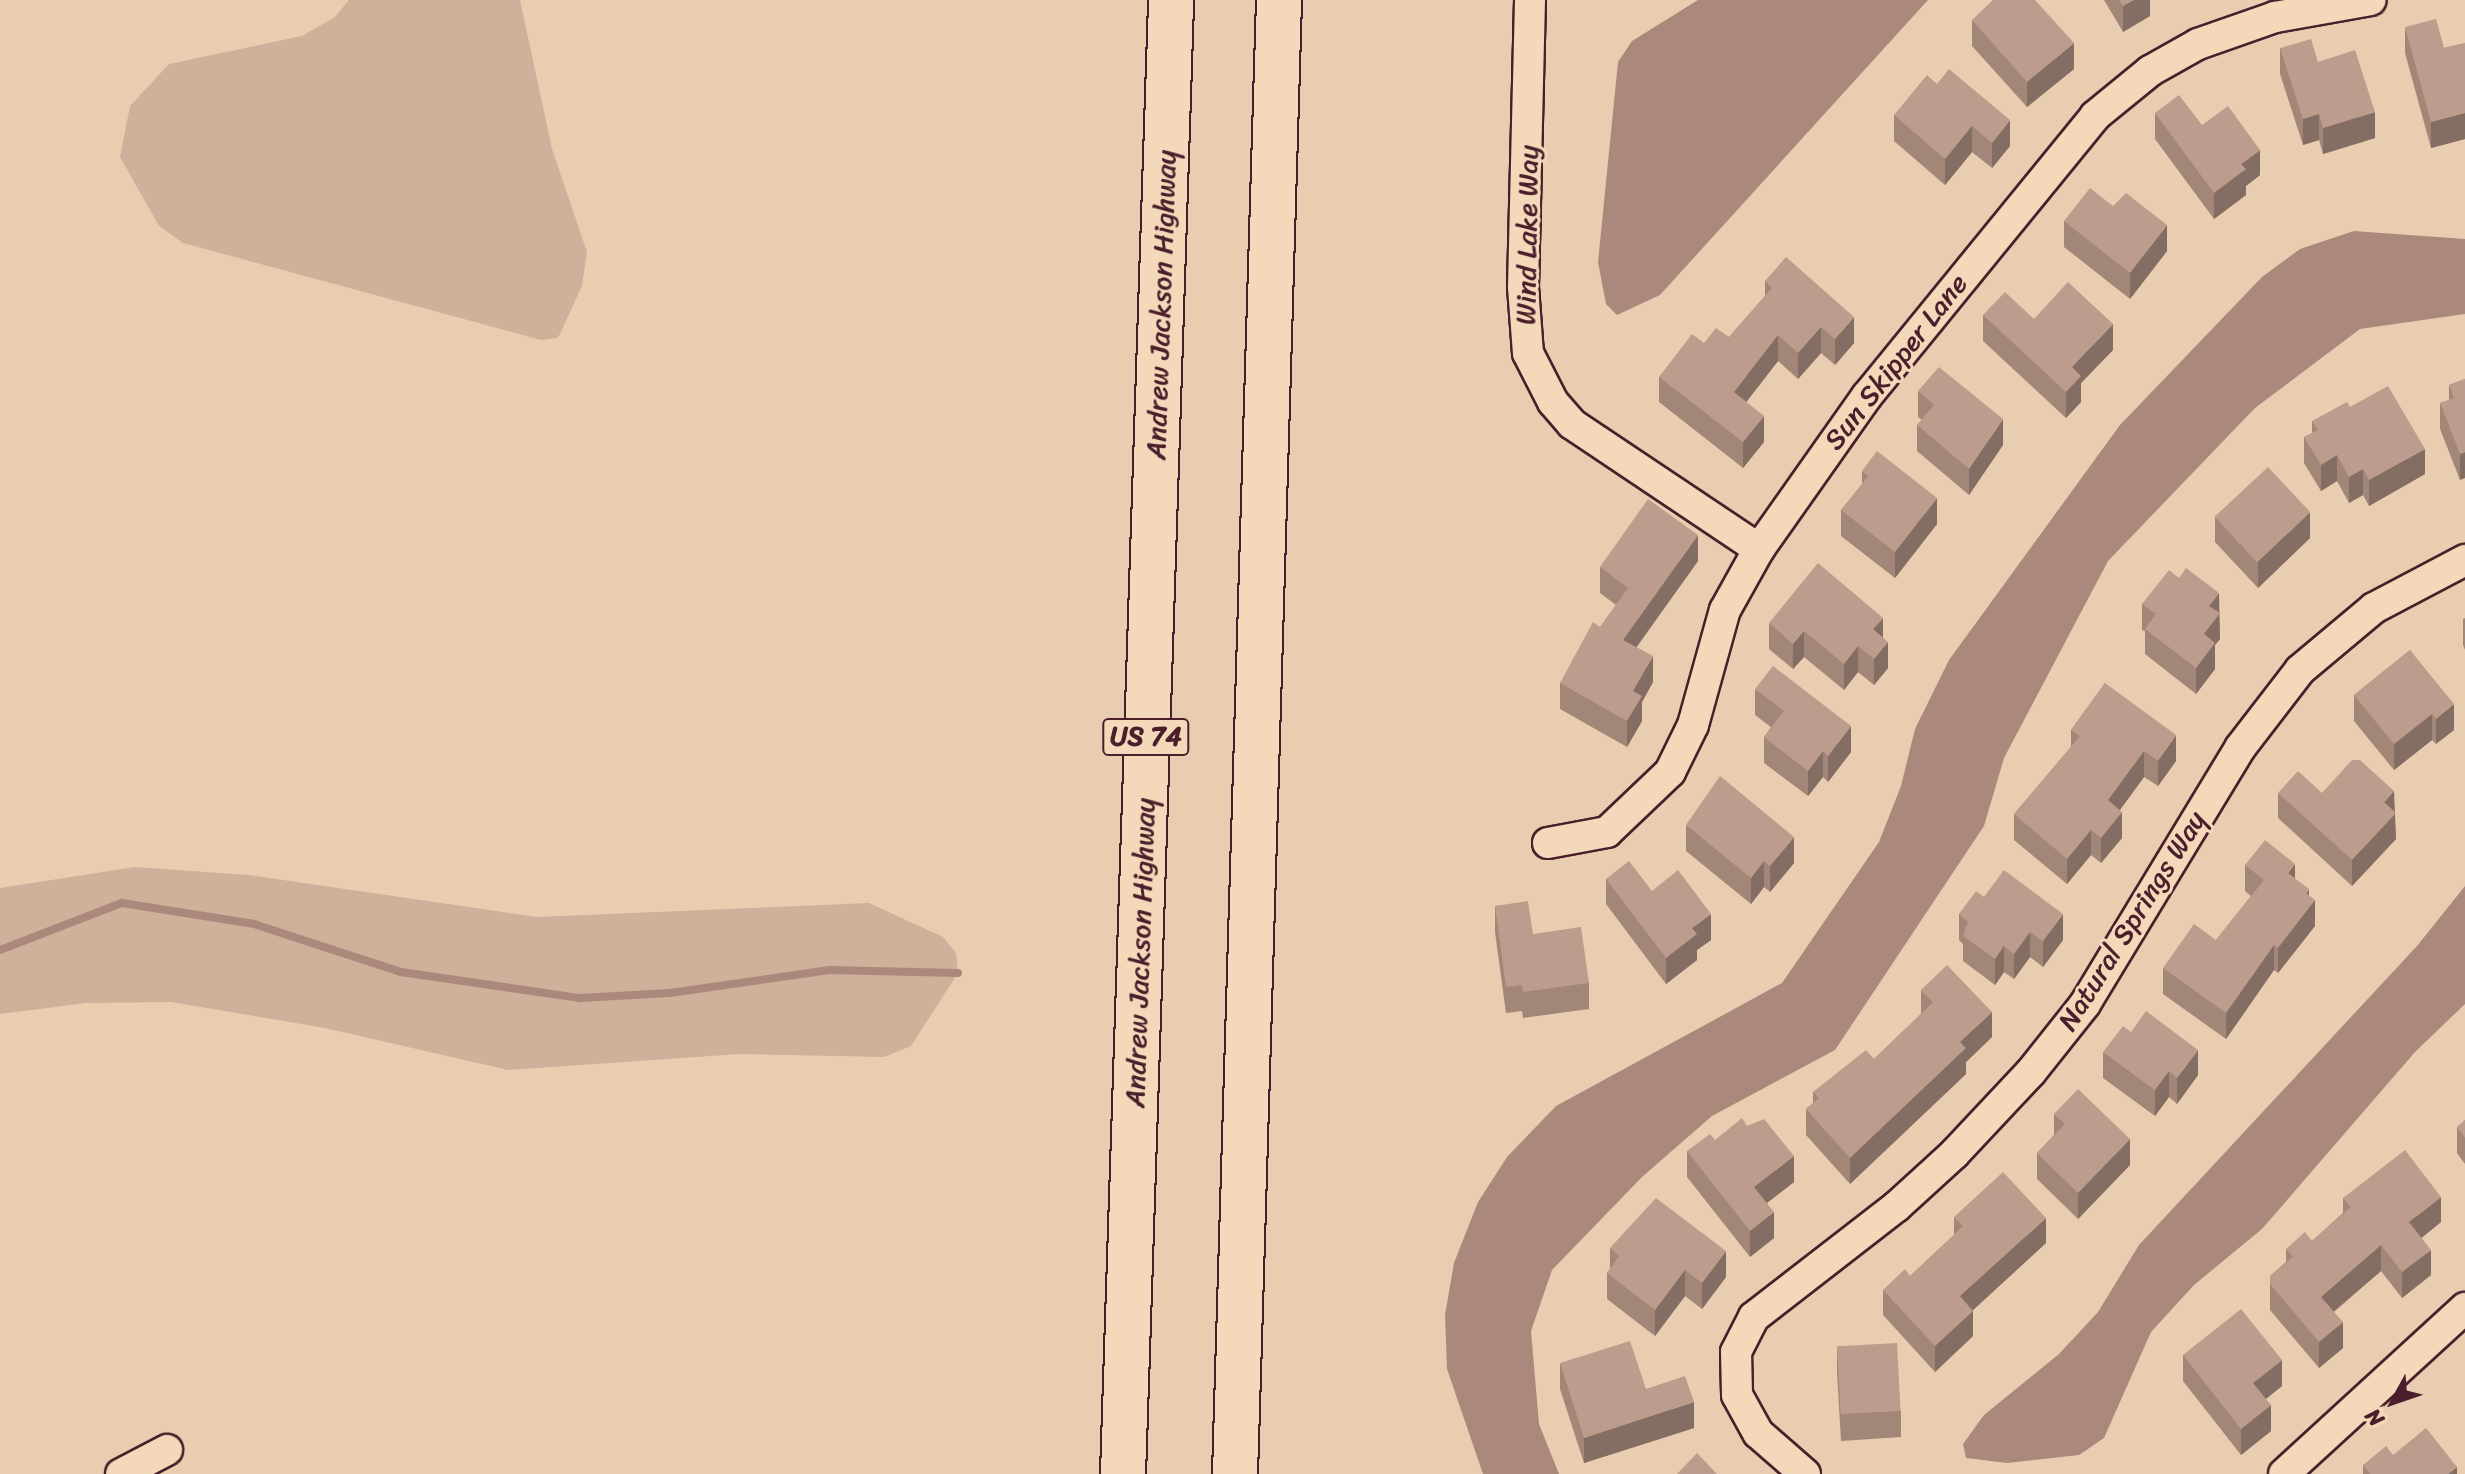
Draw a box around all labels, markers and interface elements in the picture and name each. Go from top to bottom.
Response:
street label: Wind Lake Way [1509,145,1545,325]
street label: Andrew Jackson Highway [1139,150,1183,460]
street label: Sun Skipper Lane [1817,267,1975,457]
road number: US 74 [1102,715,1190,759]
street label: Andrew Jackson Highway [1118,798,1162,1108]
street label: Natural Springs Way [2051,805,2213,1037]
north arrow [2353,1362,2433,1442]
text: N [2354,1399,2394,1436]

